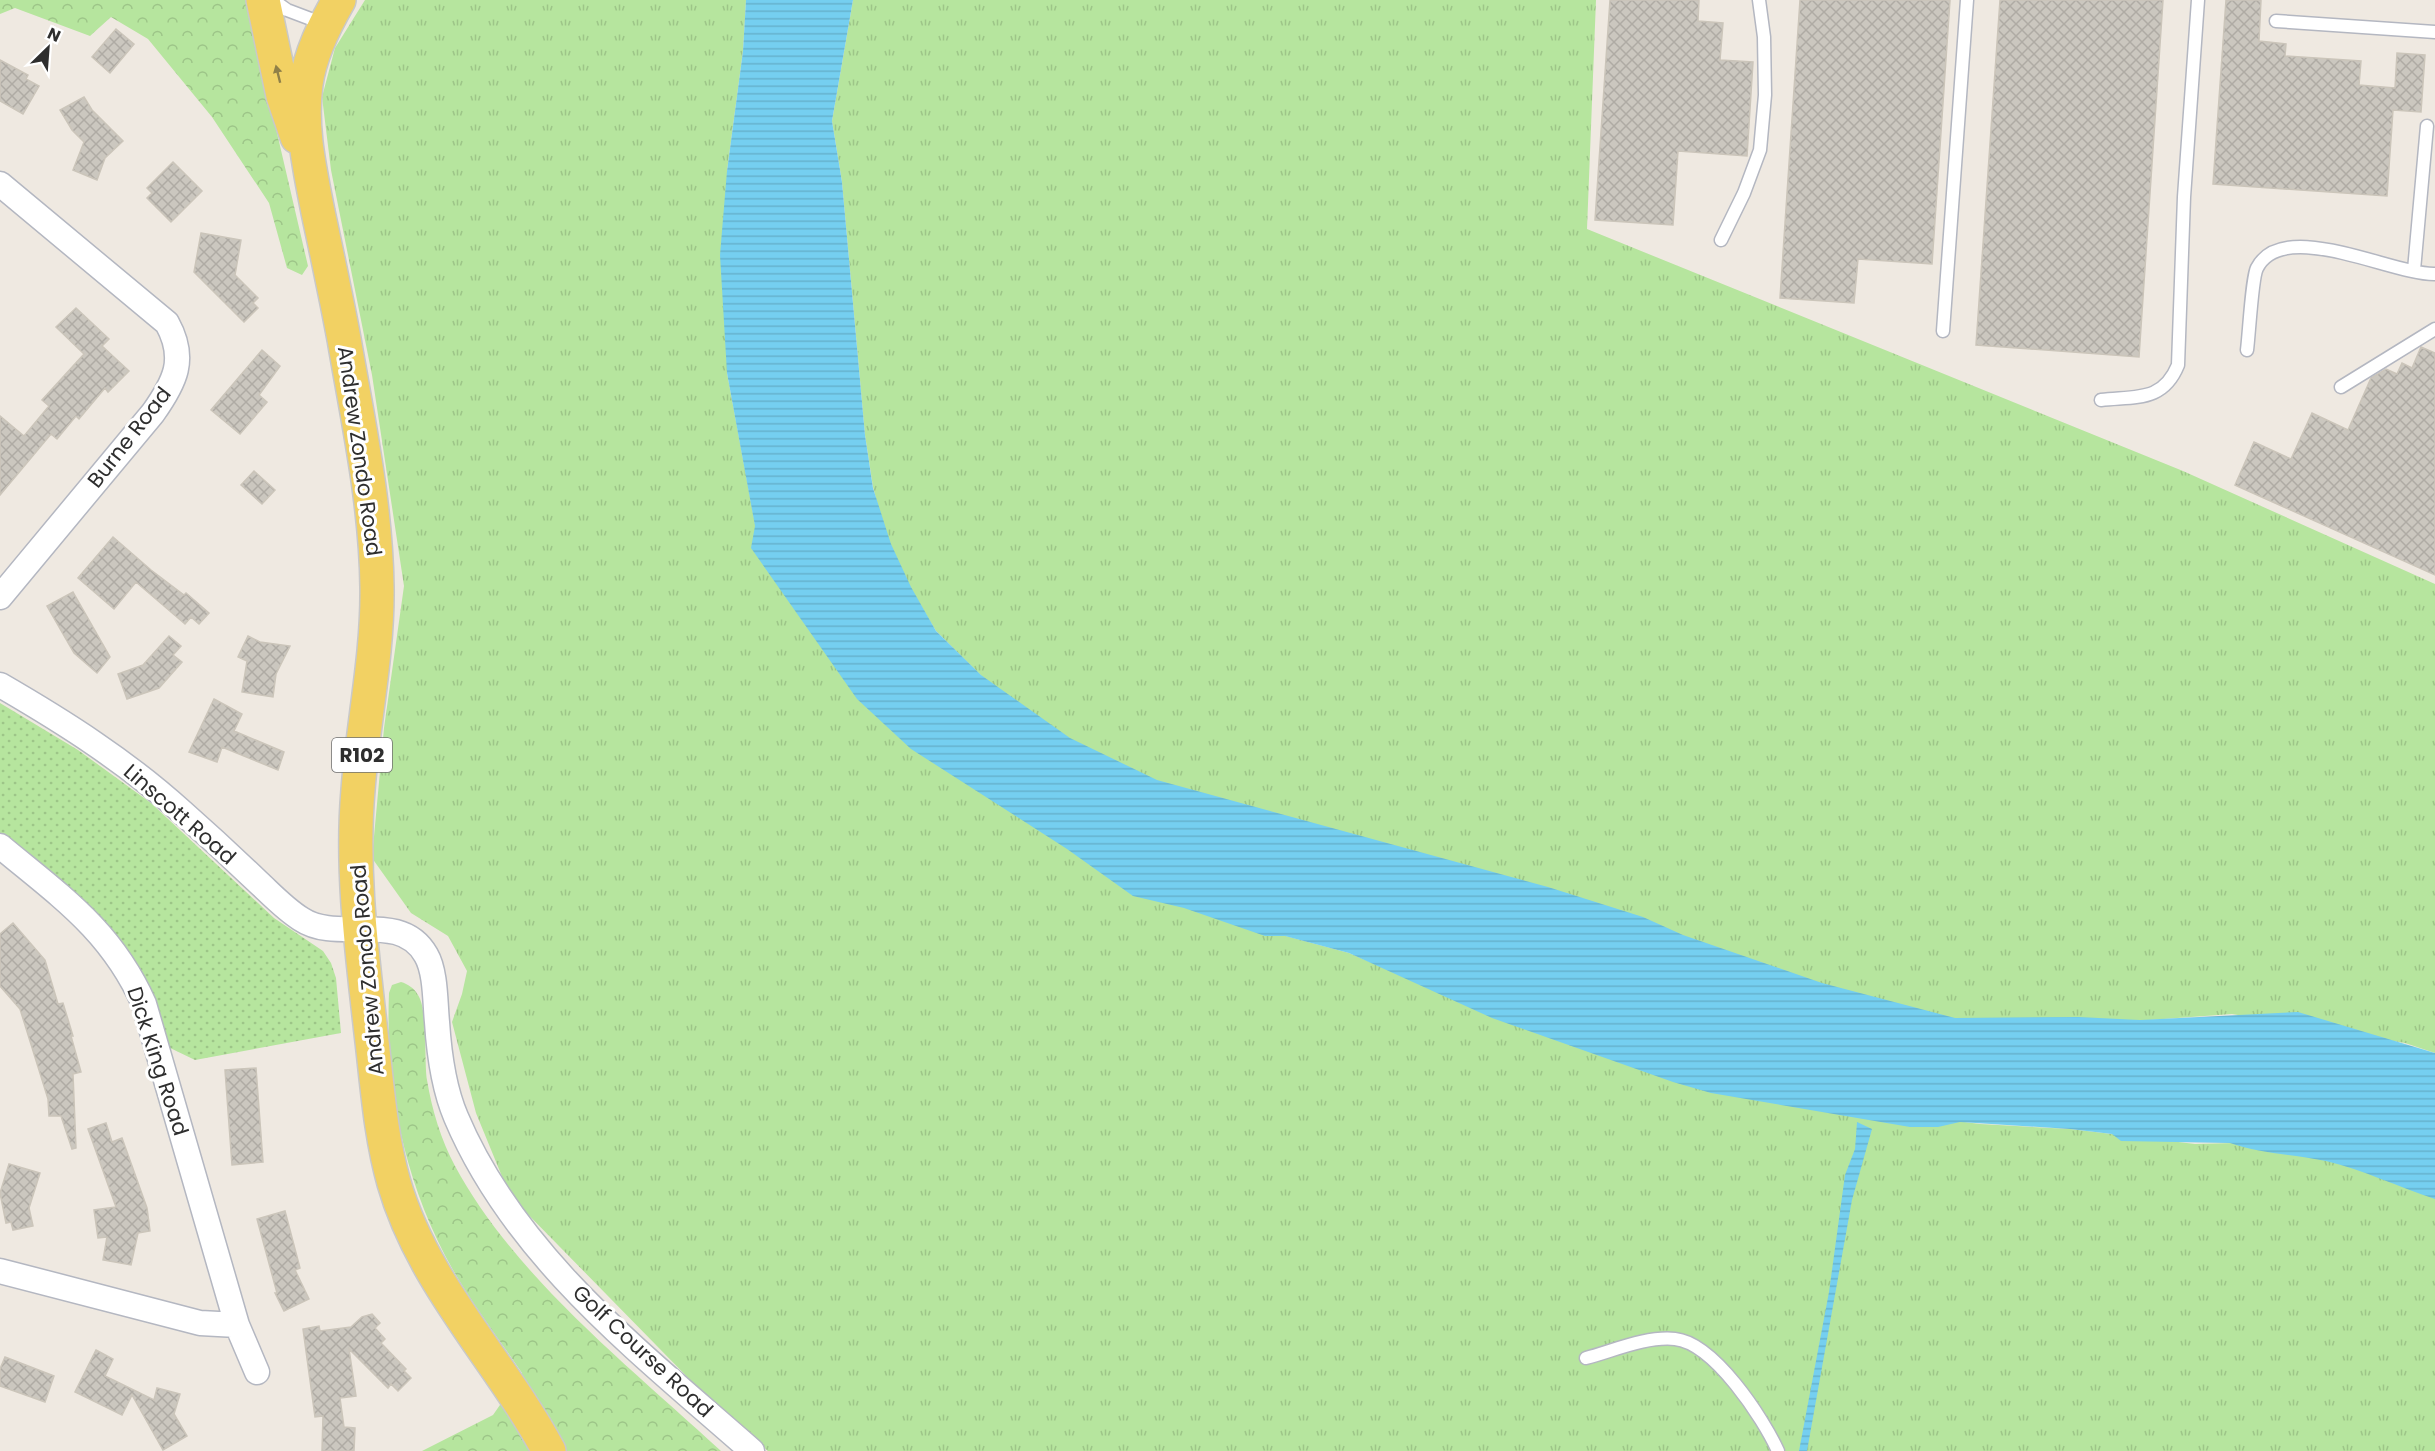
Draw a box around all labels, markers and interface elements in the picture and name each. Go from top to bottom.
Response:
north arrow [18,18,78,78]
text: N [44,22,64,48]
one-way arrow [272,65,282,83]
street label: Andrew Zondo Road [331,344,389,558]
street label: Burne Road [80,380,178,494]
road number: R102 [332,738,392,772]
street label: Linscott Road [118,757,242,871]
street label: Andrew Zondo Road [343,863,391,1077]
street label: Dick King Road [120,983,196,1139]
street label: Golf Course Road [566,1278,720,1424]

